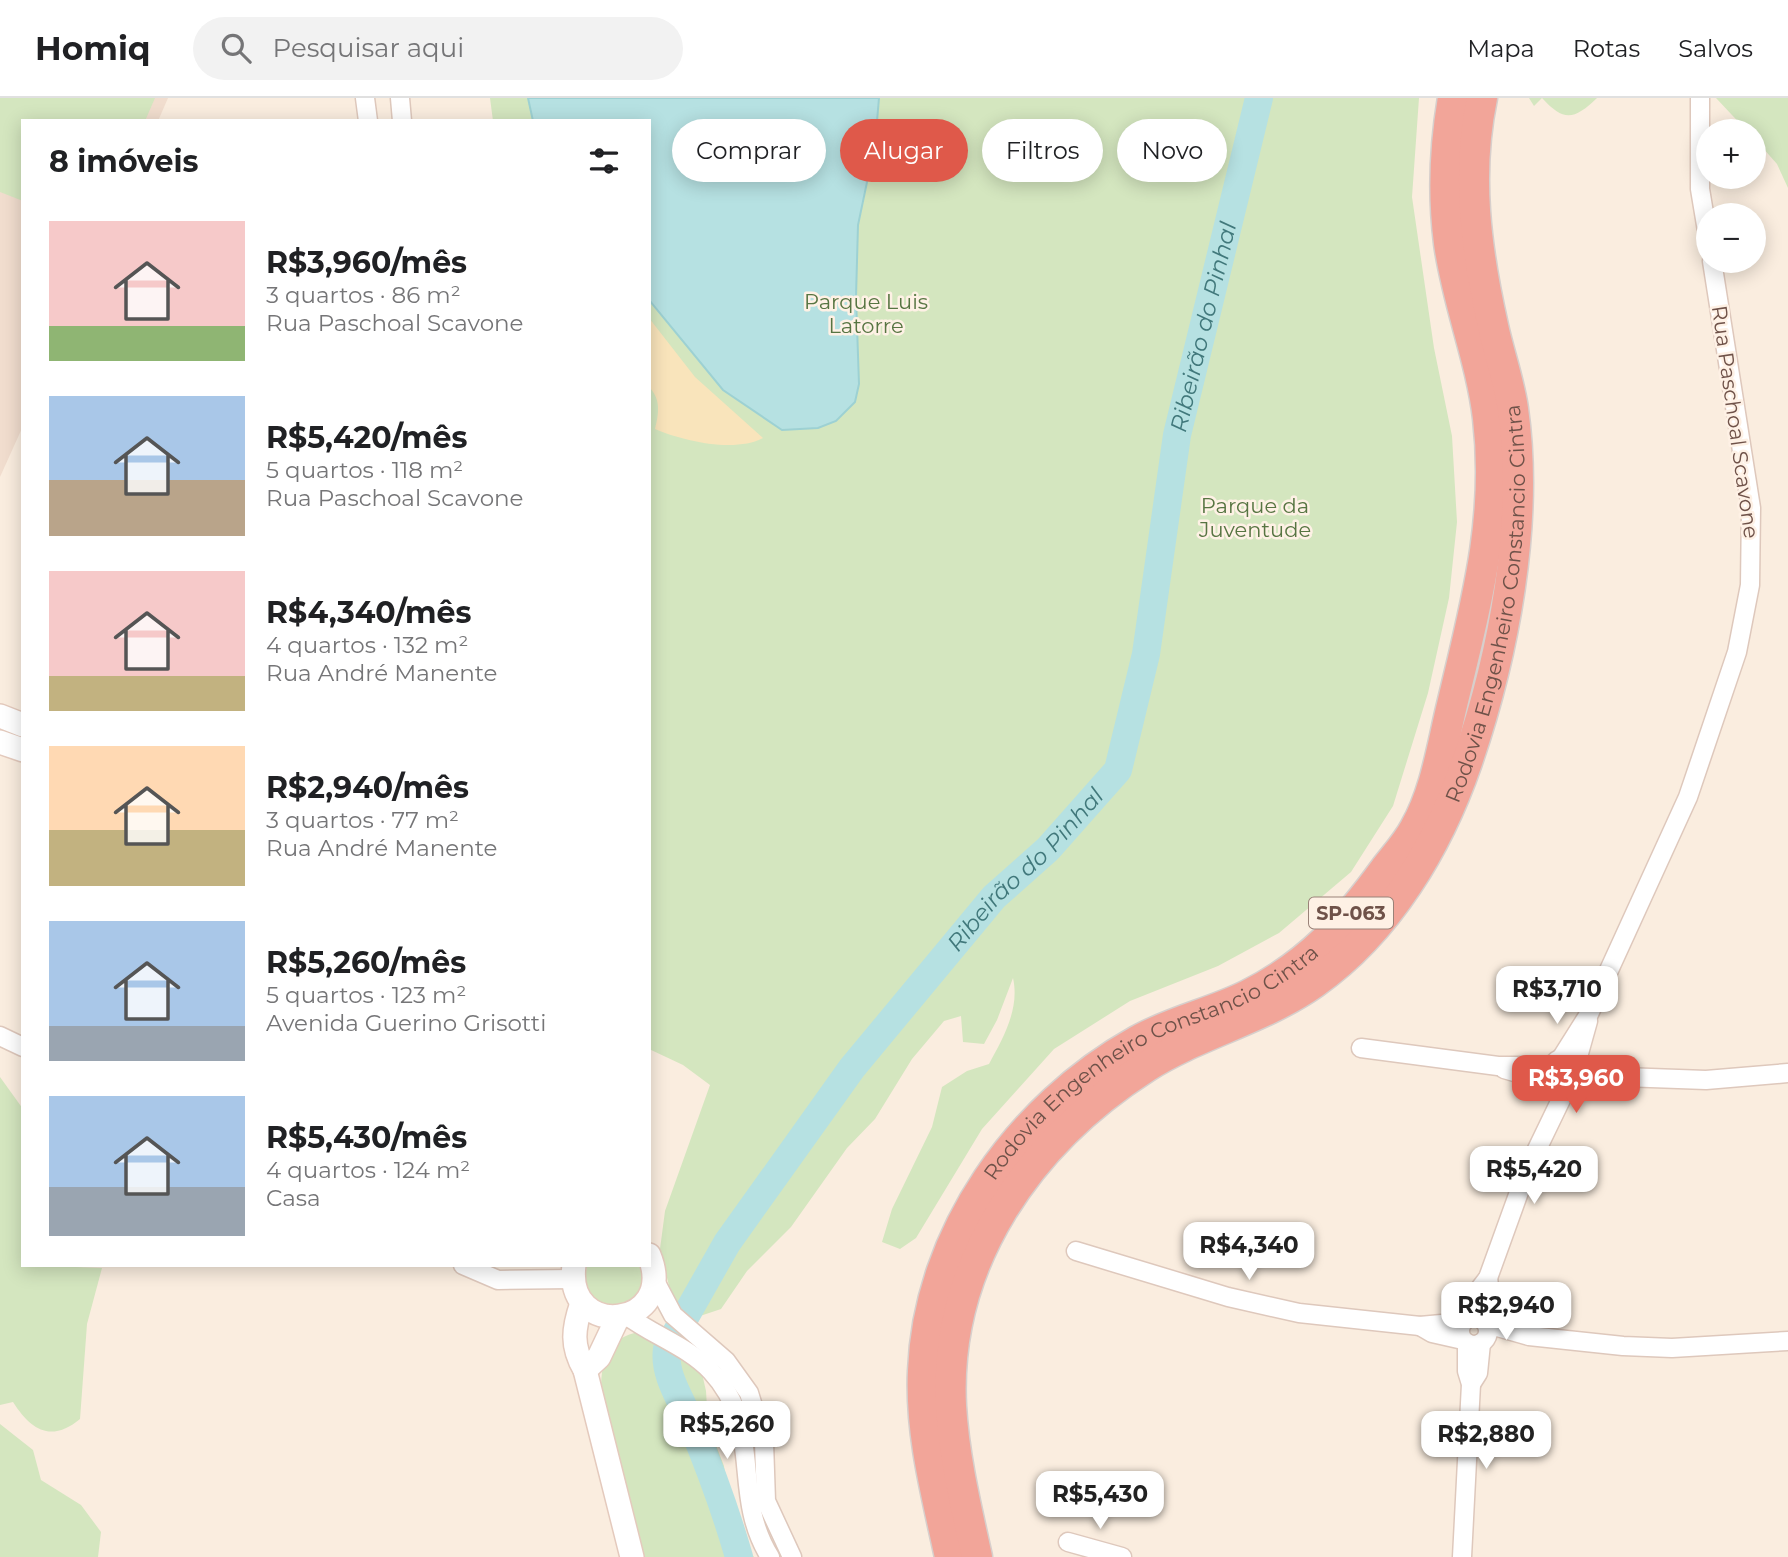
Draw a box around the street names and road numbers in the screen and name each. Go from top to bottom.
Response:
street label: Rua Paschoal Scavone [1707,304,1764,540]
street label: Rodovia Engenheiro Constancio Cintra [1440,403,1530,806]
road number: SP-063 [1309,898,1393,928]
street label: Rodovia Engenheiro Constancio Cintra [978,939,1323,1185]

